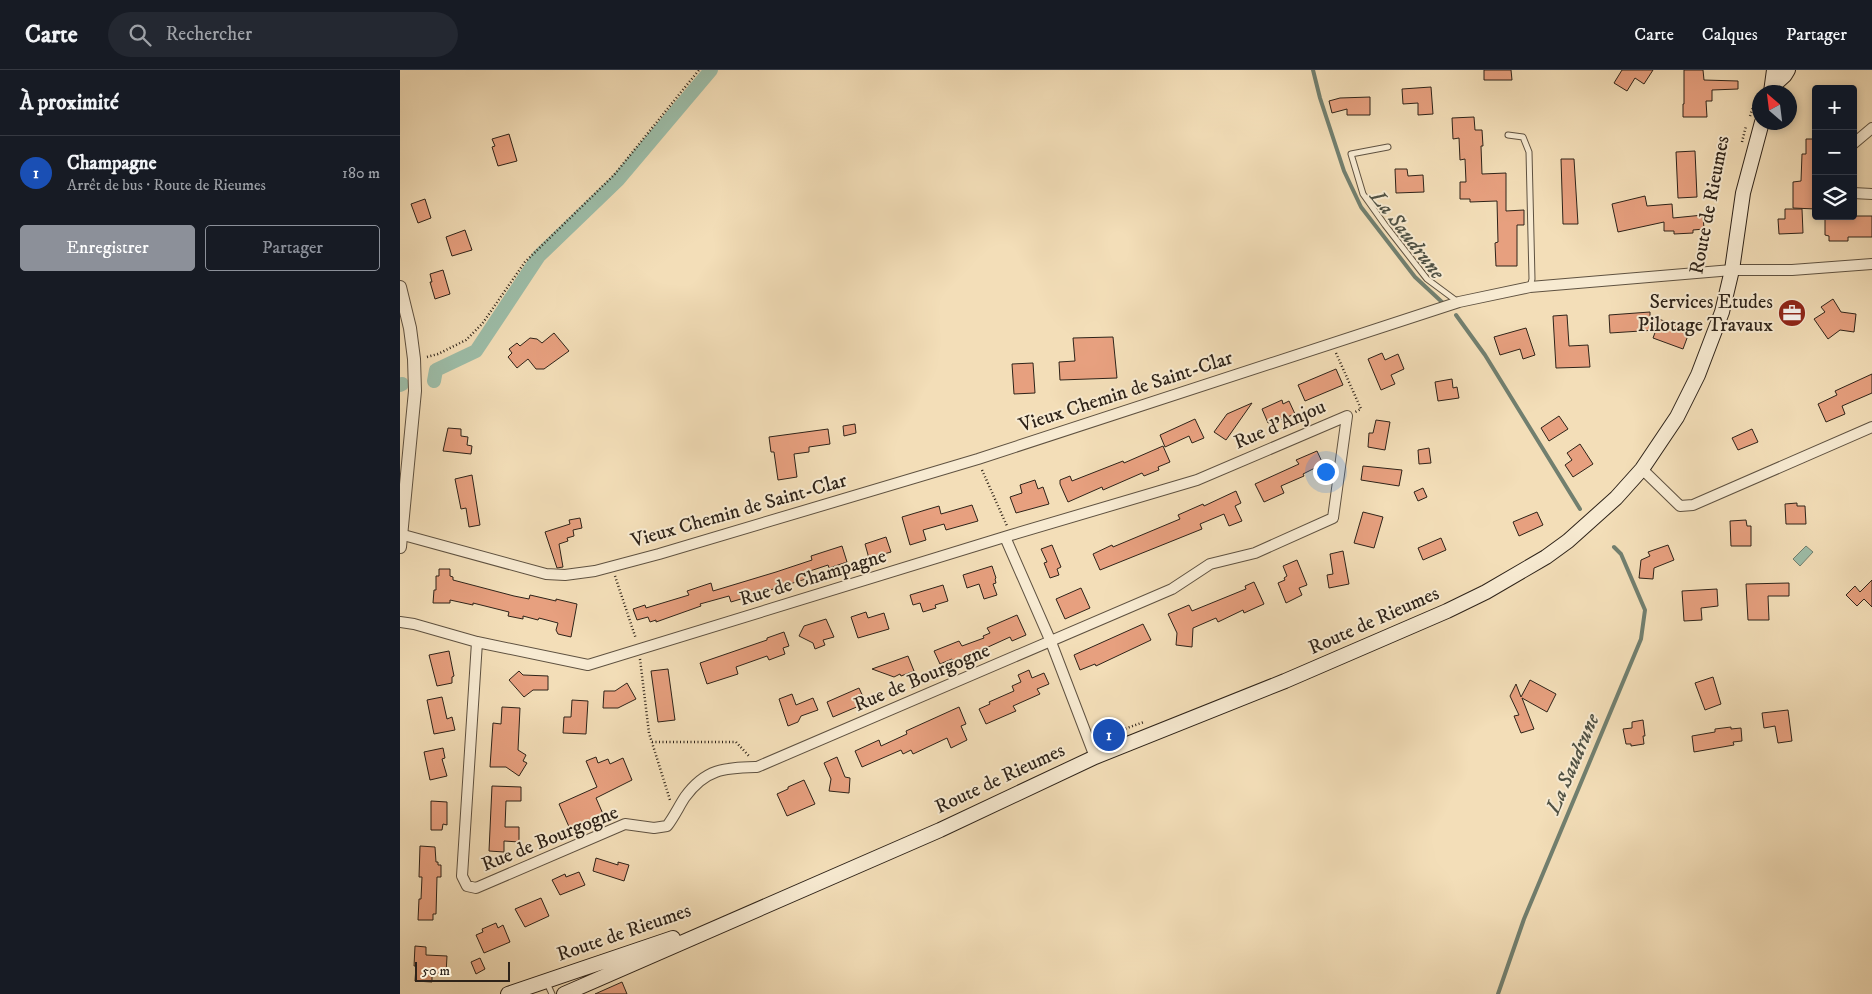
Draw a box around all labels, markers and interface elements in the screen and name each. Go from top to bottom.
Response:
search box [108,12,458,57]
text: Carte [25,20,78,50]
icon: search [126,21,154,49]
text: Rechercher [166,23,252,46]
text: Carte [1634,24,1674,46]
text: Calques [1702,24,1758,46]
text: Partager [1786,24,1847,46]
north arrow [1752,85,1797,130]
map controls [1812,85,1857,220]
button: + [1812,85,1857,130]
text: À proximité [20,90,119,116]
button: − [1812,130,1857,175]
street label: Route de Rieumes [1684,133,1736,276]
text: Champagne [67,152,157,175]
text: 1 [33,163,39,183]
text: 180 m [342,163,380,183]
text: Arrêt de bus · Route de Rieumes [67,175,266,195]
button: layers [1812,175,1857,220]
water label: La Saudrune [1363,184,1450,286]
button: Enregistrer [20,225,195,271]
button: Partager [205,225,380,271]
place label: Services Etudes Pilotage Travaux [1638,290,1773,338]
office icon: Services Etudes Pilotage Travaux [1777,298,1807,328]
street label: Vieux Chemin de Saint-Clar [1015,345,1237,439]
street label: Rue d'Anjou [1230,394,1330,456]
your location [1313,459,1339,485]
street label: Vieux Chemin de Saint-Clar [627,468,850,554]
street label: Rue de Champagne [737,544,889,612]
street label: Route de Rieumes [1305,581,1444,661]
street label: Rue de Bourgogne [850,638,994,718]
water label: La Saudrune [1540,709,1606,819]
pin: 1 [1093,716,1125,754]
street label: Route de Rieumes [931,738,1069,820]
street label: Rue de Bourgogne [478,800,622,878]
street label: Route de Rieumes [554,898,695,968]
scale bar [415,959,510,982]
text: 50 m [422,962,450,980]

